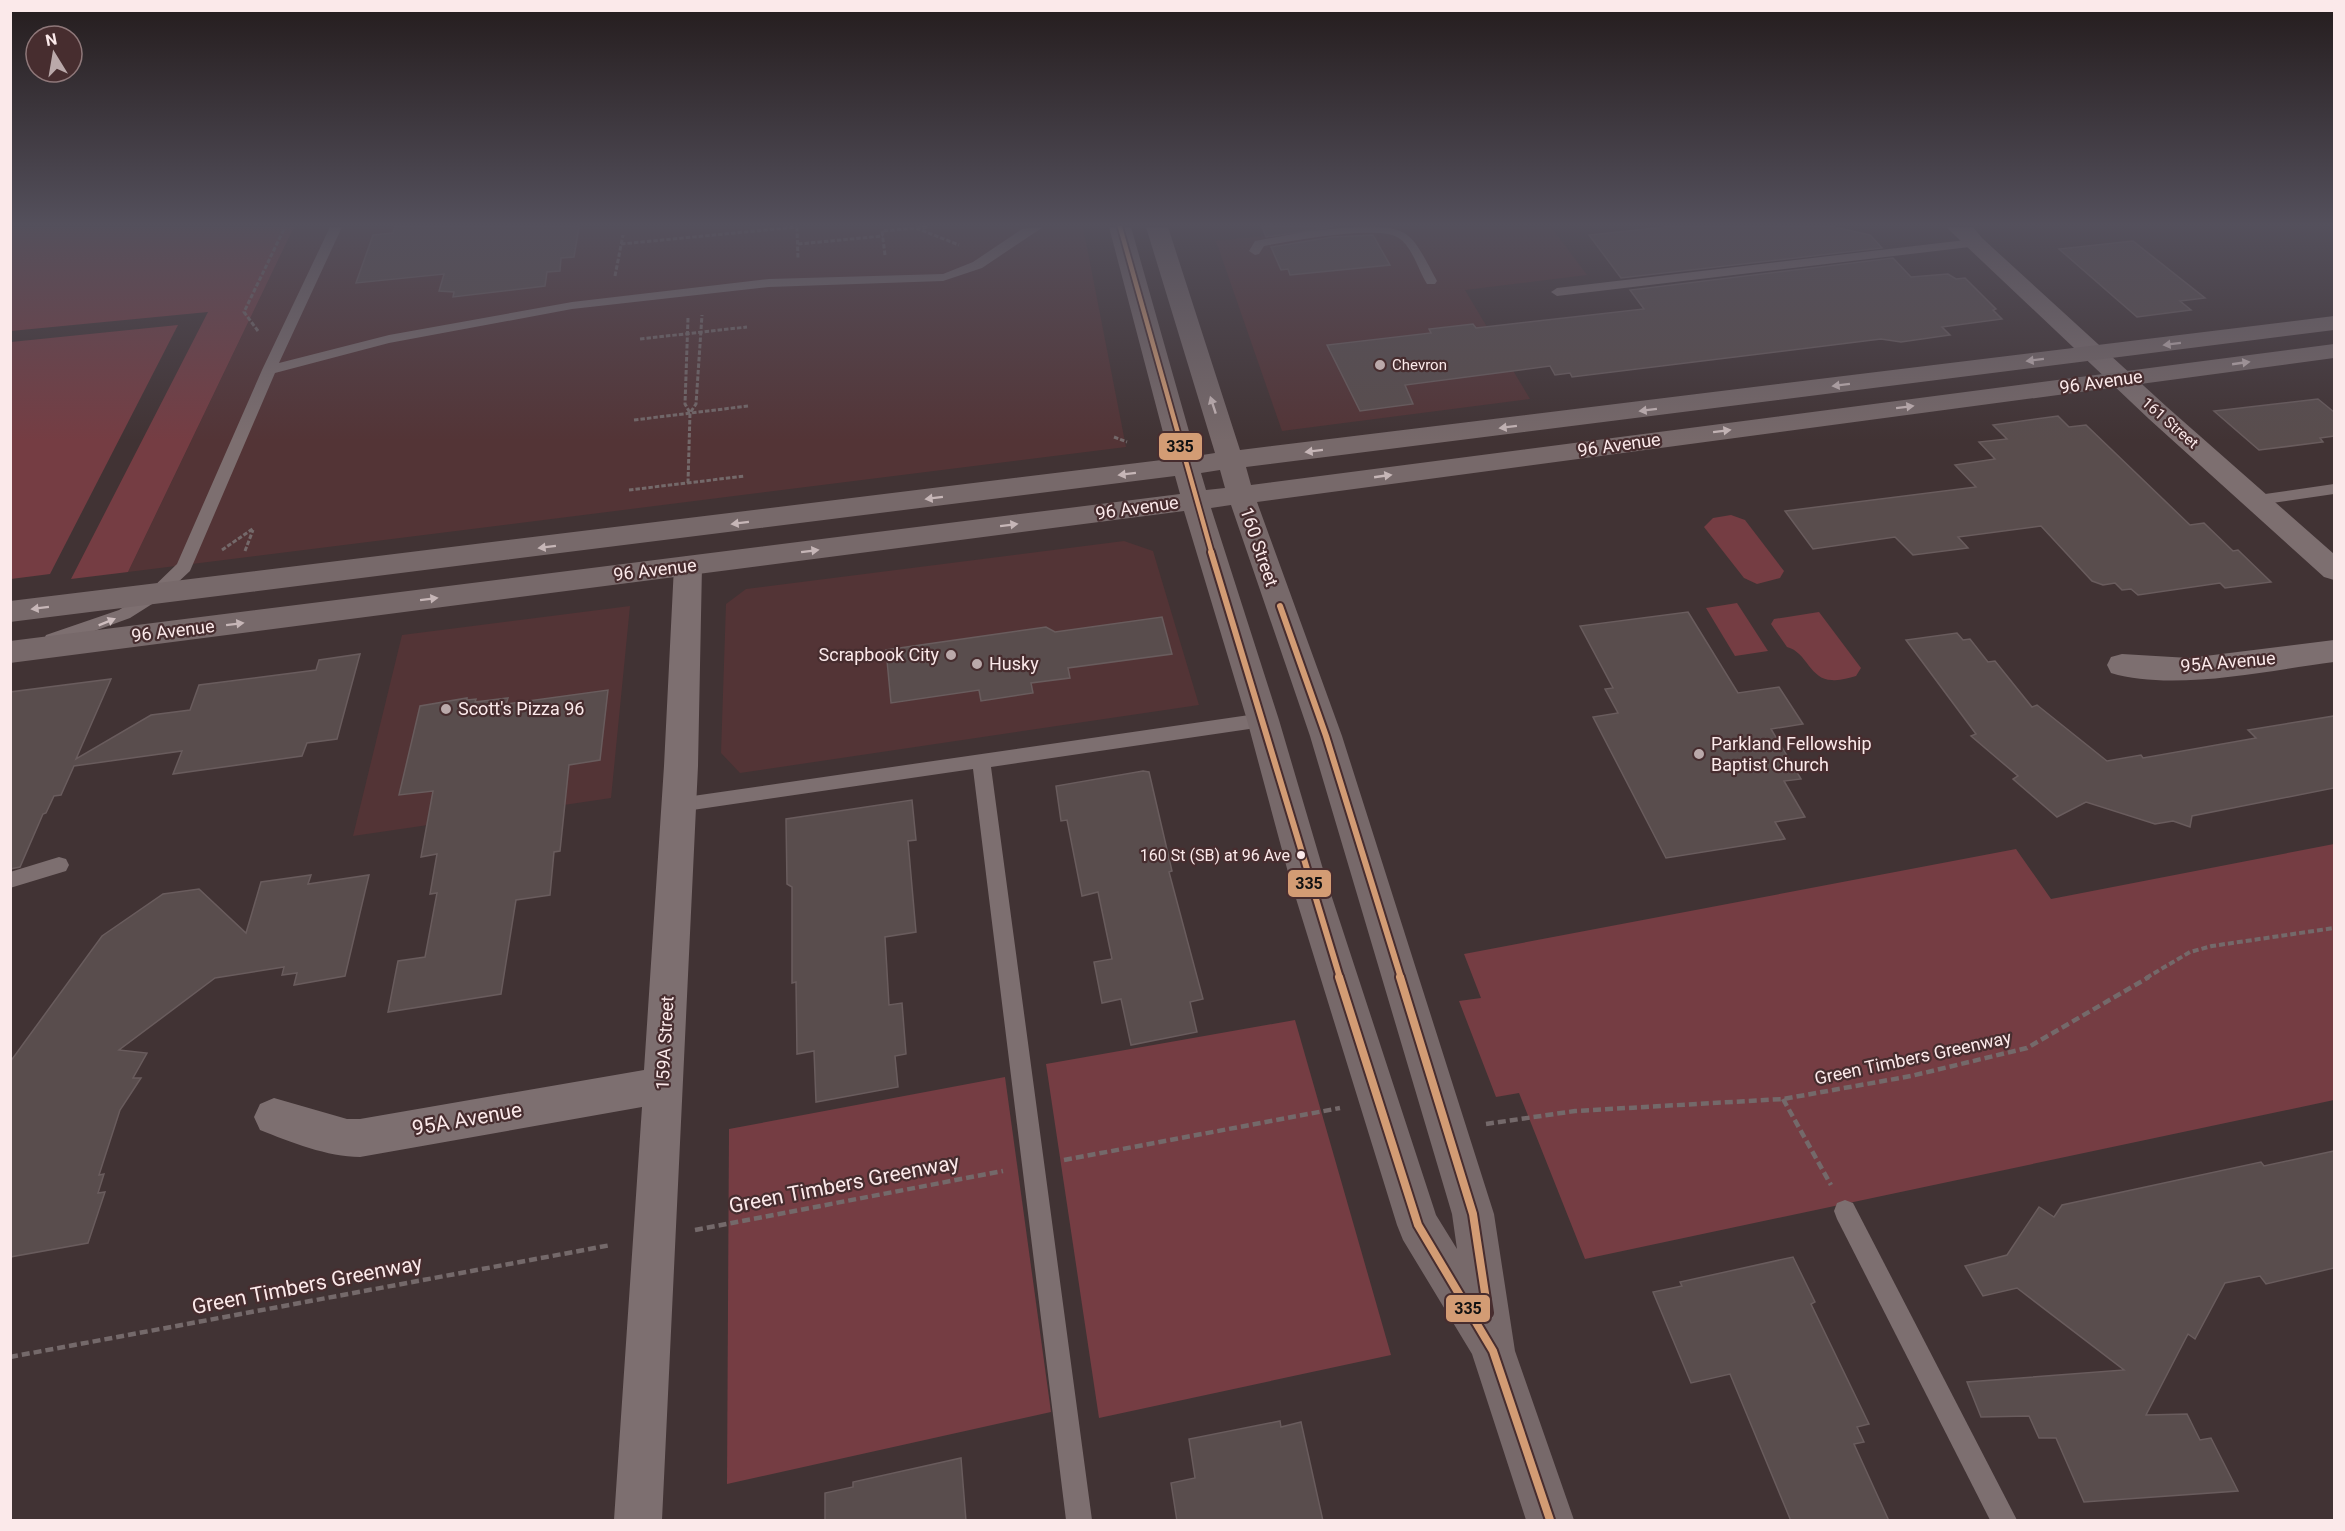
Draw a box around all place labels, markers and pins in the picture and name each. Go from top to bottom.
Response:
place label: Chevron [1392,356,1447,374]
marker: Chevron [1373,358,1387,372]
place label: Scrapbook City [819,644,939,665]
marker: Scrapbook City [944,648,958,662]
place label: Husky [989,653,1039,674]
marker: Husky [970,657,984,671]
place label: Scott's Pizza 96 [458,698,584,719]
marker: Scott's Pizza 96 [439,702,453,716]
place label: Parkland Fellowship Baptist Church [1711,733,1872,775]
marker: Parkland Fellowship Baptist Church [1692,747,1706,761]
place label: 160 St (SB) at 96 Ave [1140,846,1290,865]
marker: 160 St (SB) at 96 Ave [1295,849,1307,861]

